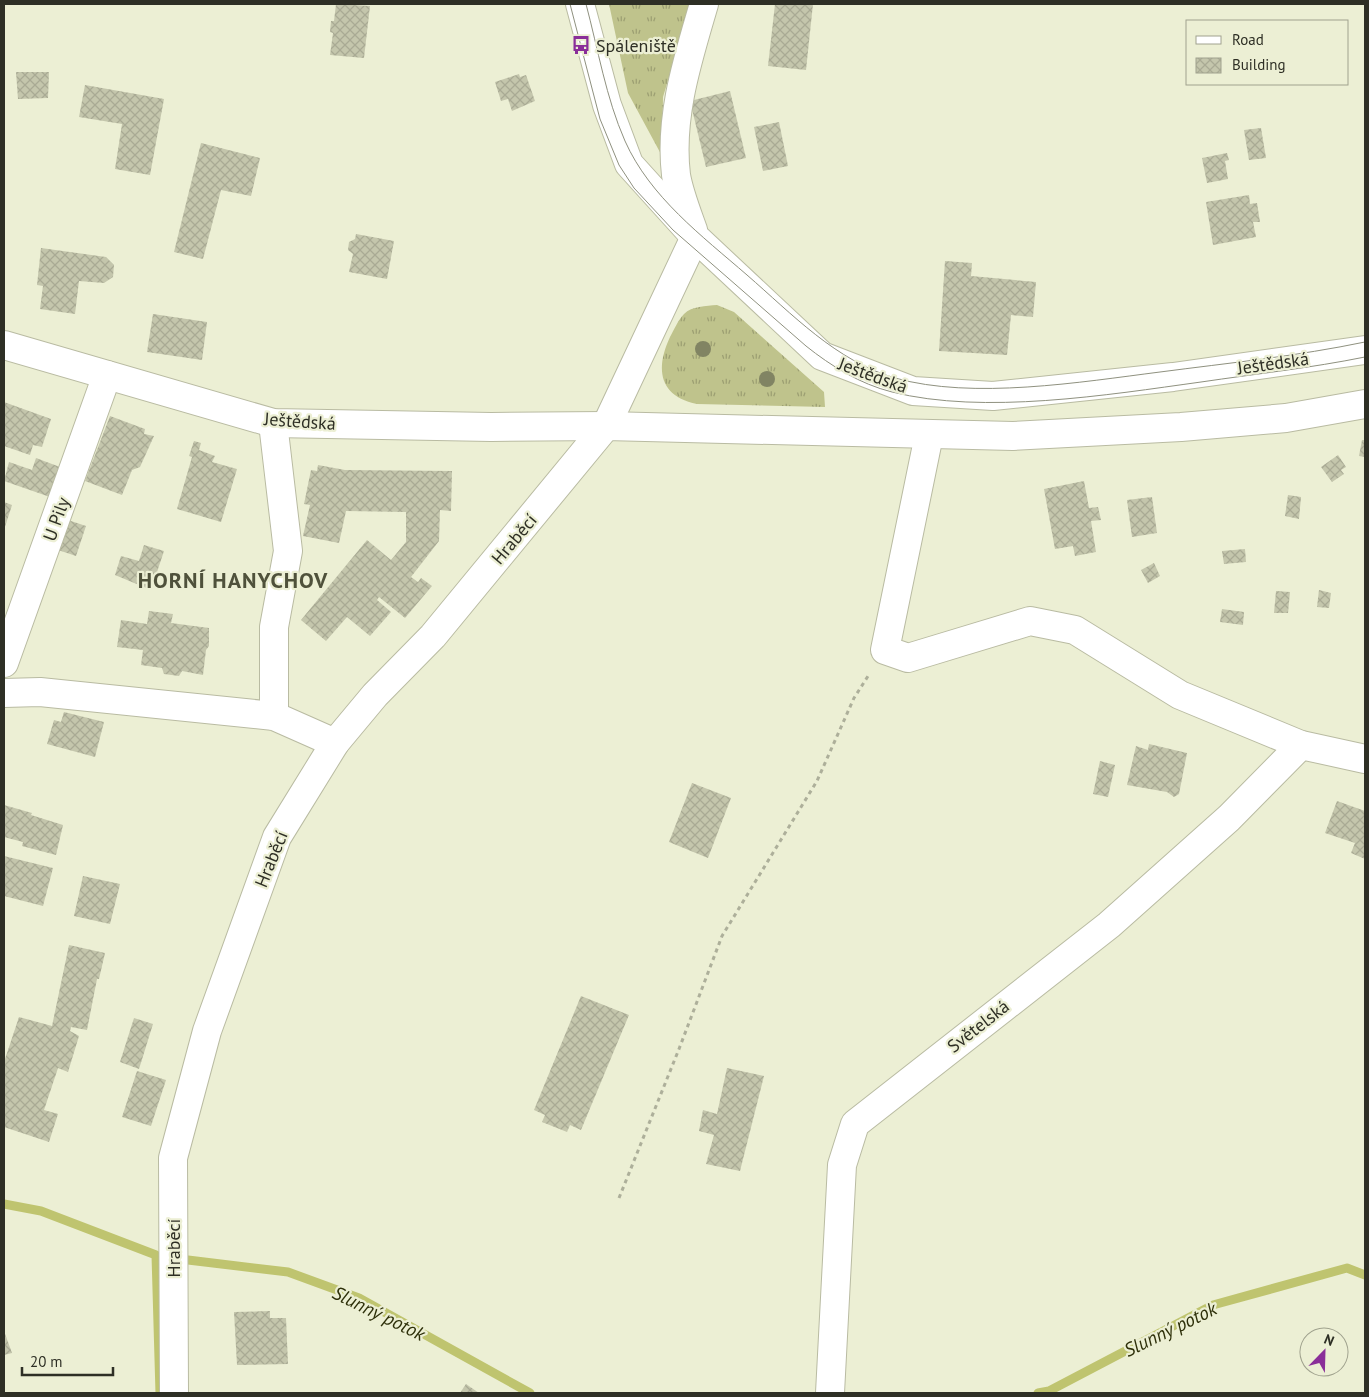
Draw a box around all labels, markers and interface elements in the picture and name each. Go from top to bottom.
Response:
legend [1186,20,1349,85]
text: Road [1232,30,1264,49]
bus stop icon: Spáleniště [570,34,592,56]
place label: Spáleniště [596,34,676,57]
text: Building [1232,55,1286,74]
street label: Ještědská [1235,347,1310,380]
street label: Ještědská [834,352,911,398]
street label: Ještědská [262,407,337,435]
street label: U Pily [37,493,75,544]
street label: Hraběcí [486,509,542,569]
district label: HORNÍ HANYCHOV [138,566,328,594]
street label: Hraběcí [249,827,293,891]
street label: Světelská [942,995,1014,1057]
street label: Hraběcí [162,1218,185,1277]
water label: Slunný potok [329,1280,431,1346]
water label: Slunný potok [1120,1296,1222,1362]
north arrow [1299,1327,1349,1377]
text: N [1321,1330,1337,1350]
scale bar [22,1344,114,1376]
text: 20 m [30,1352,63,1371]

